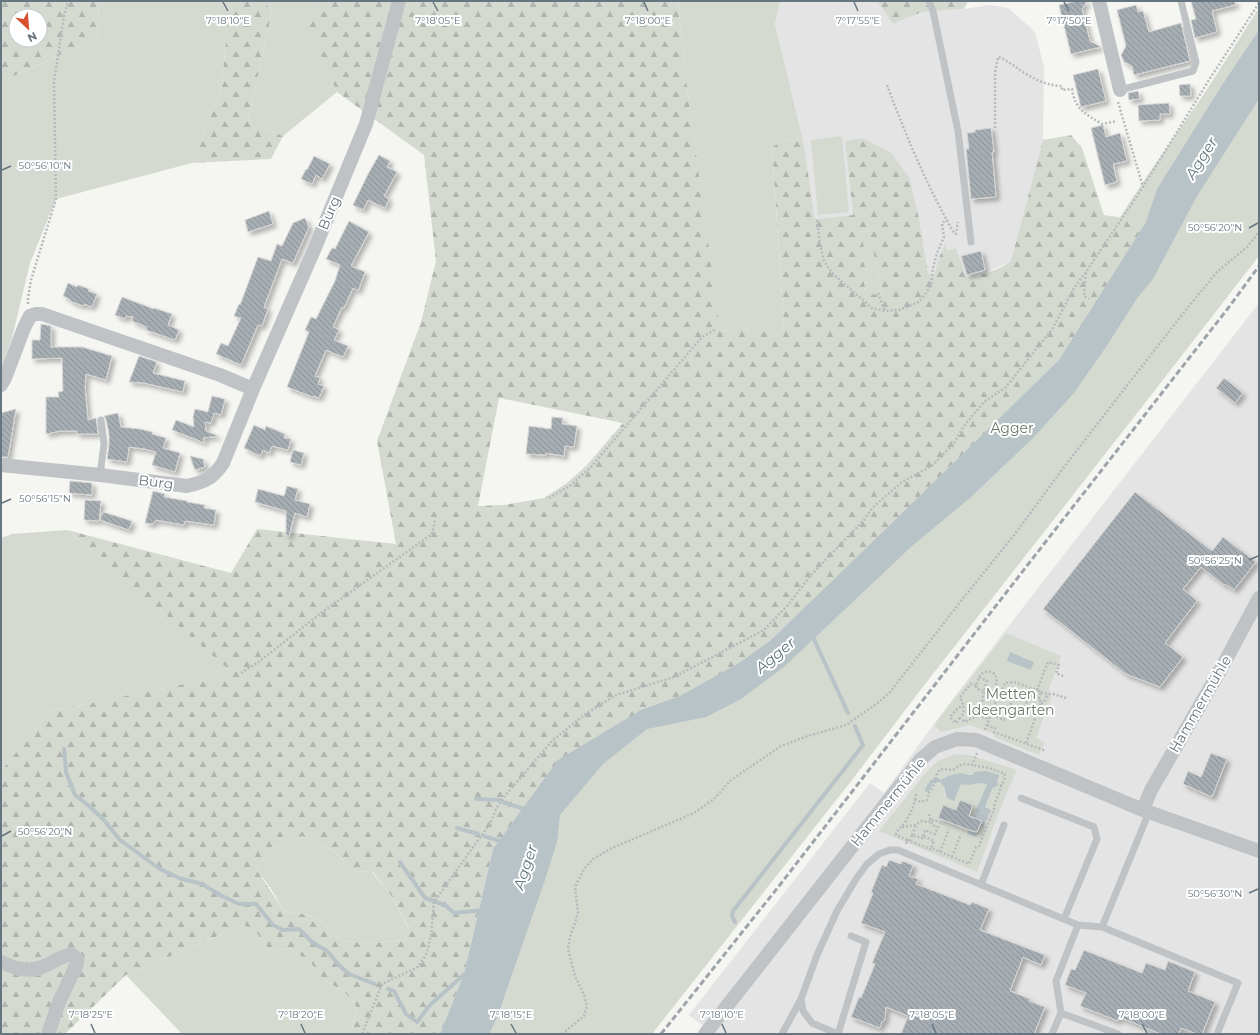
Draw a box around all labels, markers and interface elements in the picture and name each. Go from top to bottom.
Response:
north arrow [8,8,48,48]
text: 7°18'10"E [206,14,250,27]
text: 7°18'05"E [415,14,461,27]
text: 7°18'00"E [625,14,672,27]
text: 7°17'55"E [836,14,880,27]
text: 7°17'50"E [1046,14,1092,27]
text: N [25,29,39,45]
water label: Agger [1180,132,1222,184]
text: 50°56'10"N [19,159,71,172]
street label: Burg [314,193,344,233]
text: 50°56'20"N [1188,221,1242,234]
park label: Agger [990,419,1034,437]
street label: Burg [138,471,174,493]
text: 50°56'15"N [19,492,71,505]
text: 50°56'25"N [1188,554,1242,567]
water label: Agger [750,632,800,678]
street label: Hammermühle [1165,652,1235,756]
park label: Metten Ideengarten [967,685,1055,719]
street label: Hammermühle [847,754,929,850]
text: 50°56'20"N [18,825,72,838]
water label: Agger [509,841,541,893]
text: 50°56'30"N [1188,887,1242,900]
text: 7°18'25"E [69,1008,114,1021]
text: 7°18'20"E [278,1008,324,1021]
text: 7°18'15"E [490,1008,533,1021]
text: 7°18'10"E [700,1008,744,1021]
text: 7°18'05"E [909,1008,955,1021]
text: 7°18'00"E [1119,1008,1166,1021]

